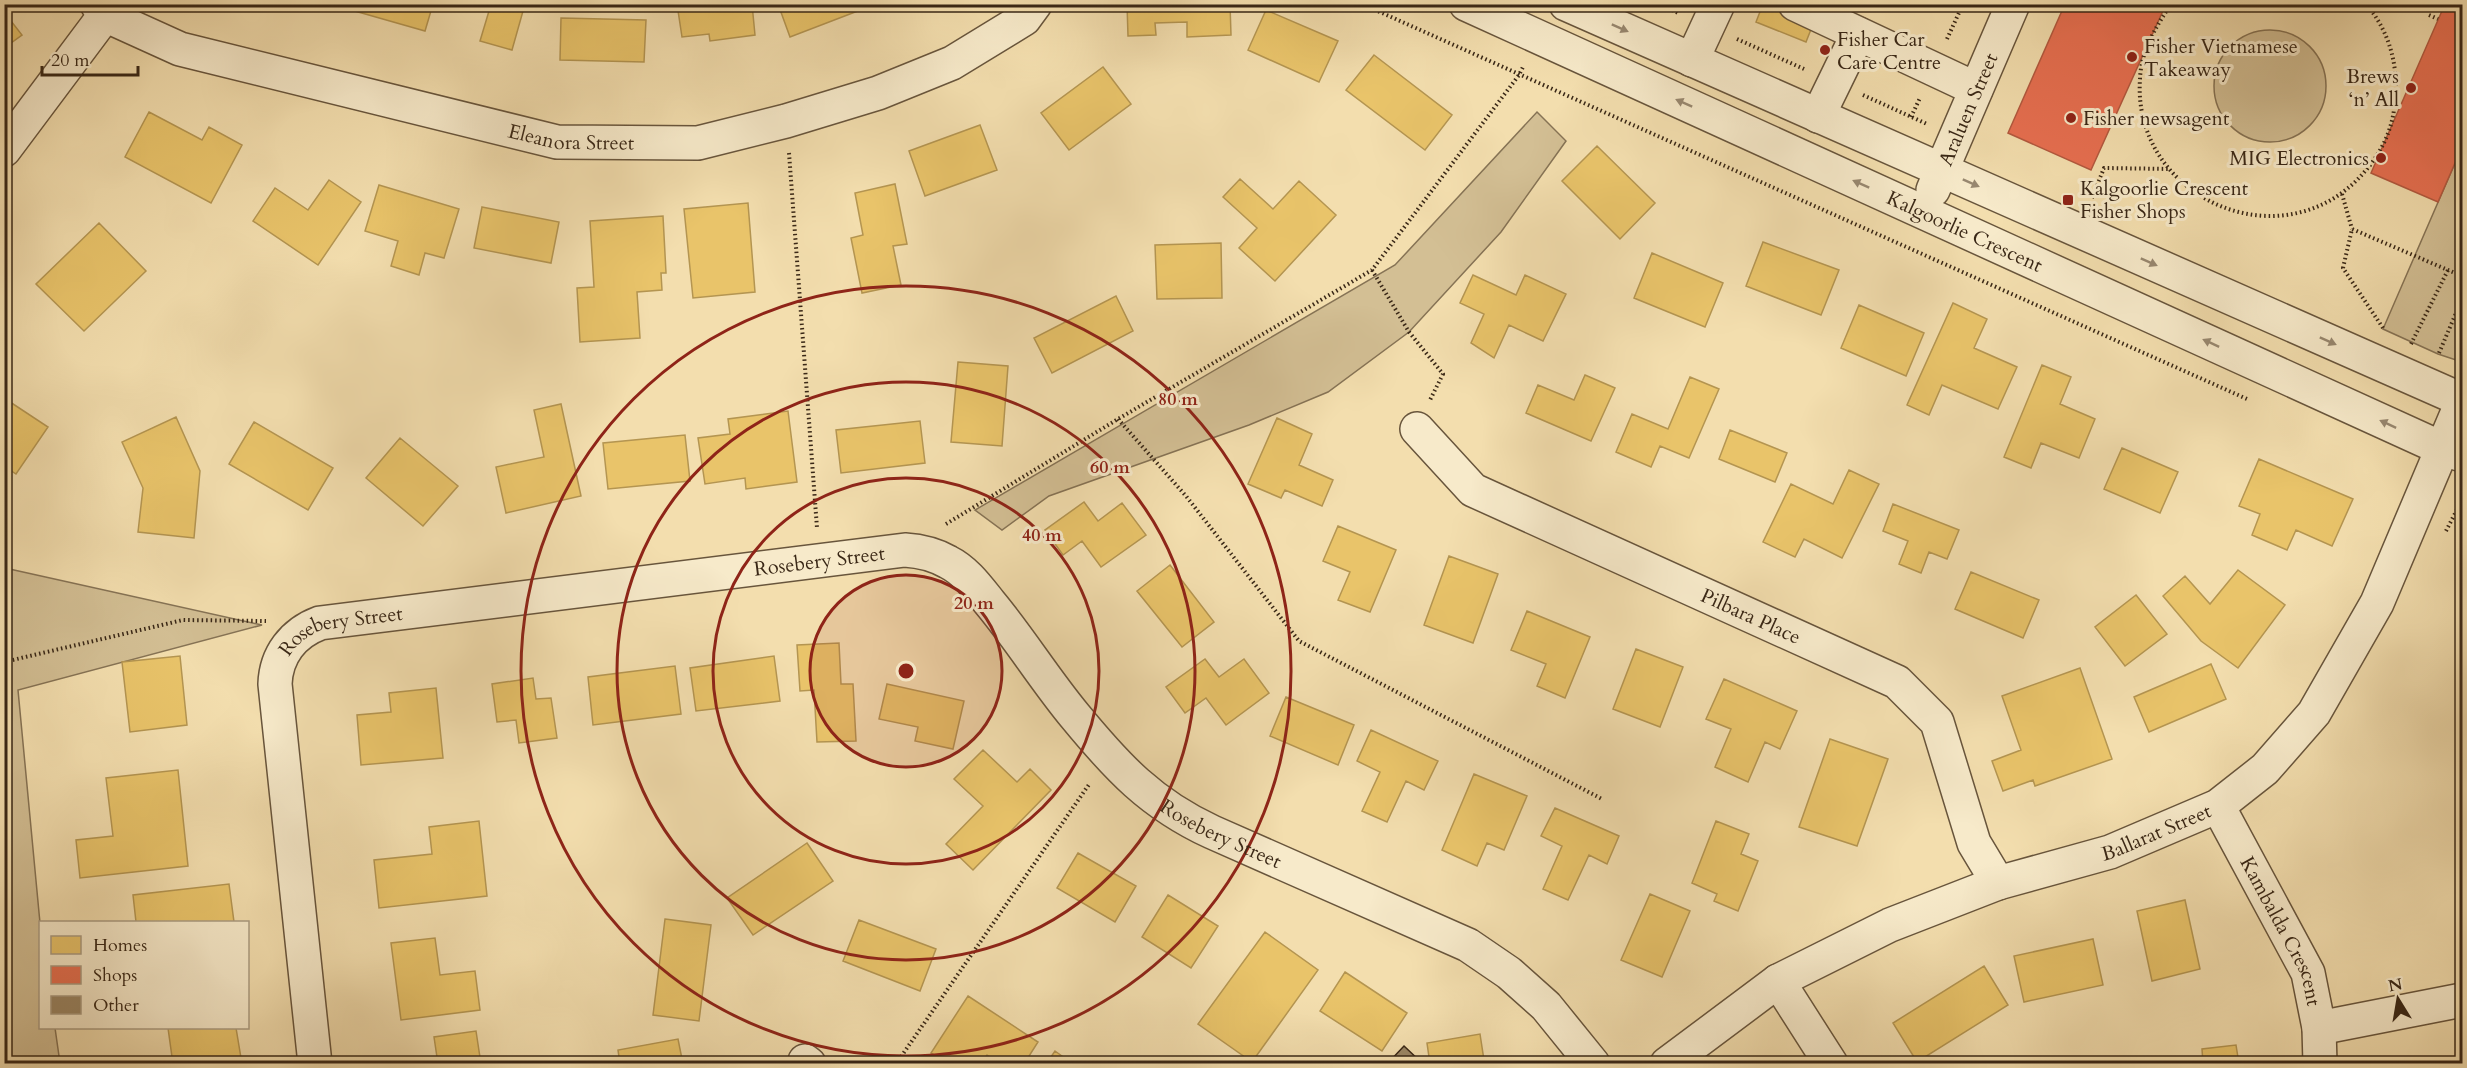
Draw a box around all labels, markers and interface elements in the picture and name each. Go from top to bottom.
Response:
one-way arrow [1611,23,1629,33]
place label: Fisher Car Care Centre [1837,26,1941,76]
place label: Fisher Vietnamese Takeaway [2144,33,2298,83]
scale bar [42,39,138,77]
marker: Fisher Car Care Centre [1818,43,1832,57]
text: 20 m [51,48,90,73]
street label: Araluen Street [1932,48,2005,170]
marker: Fisher Vietnamese Takeaway [2125,50,2139,64]
place label: Brews ‘n’ All [2346,63,2399,113]
marker: Brews ‘n’ All [2404,81,2418,95]
one-way arrow [1675,99,1692,108]
place label: Fisher newsagent [2083,105,2230,132]
marker: Fisher newsagent [2064,111,2078,125]
street label: Eleanora Street [505,117,635,157]
place label: MIG Electronics [2229,145,2369,172]
marker: MIG Electronics [2374,151,2388,165]
place label: Kalgoorlie Crescent Fisher Shops [2080,175,2249,225]
one-way arrow [1962,179,1980,189]
one-way arrow [1853,180,1870,189]
street label: Kalgoorlie Crescent [1882,184,2047,279]
marker: Kalgoorlie Crescent Fisher Shops [2061,193,2075,207]
one-way arrow [2141,257,2159,267]
one-way arrow [2319,337,2336,346]
one-way arrow [2201,338,2219,348]
text: 80 m [1158,387,1198,412]
one-way arrow [2379,419,2397,429]
text: 60 m [1090,455,1130,480]
text: 40 m [1022,523,1062,548]
street label: Rosebery Street [752,540,887,583]
street label: Pilbara Place [1696,582,1805,651]
text: 20 m [954,591,994,616]
street label: Rosebery Street [272,600,405,661]
centre of rings [896,661,916,681]
street label: Rosebery Street [1155,793,1286,875]
street label: Ballarat Street [2098,797,2216,868]
street label: Kambalda Crescent [2234,852,2327,1009]
legend [39,921,249,1029]
text: Homes [93,933,147,958]
text: Shops [93,963,137,988]
north arrow [2368,969,2428,1029]
text: N [2386,973,2404,997]
text: Other [93,993,139,1018]

